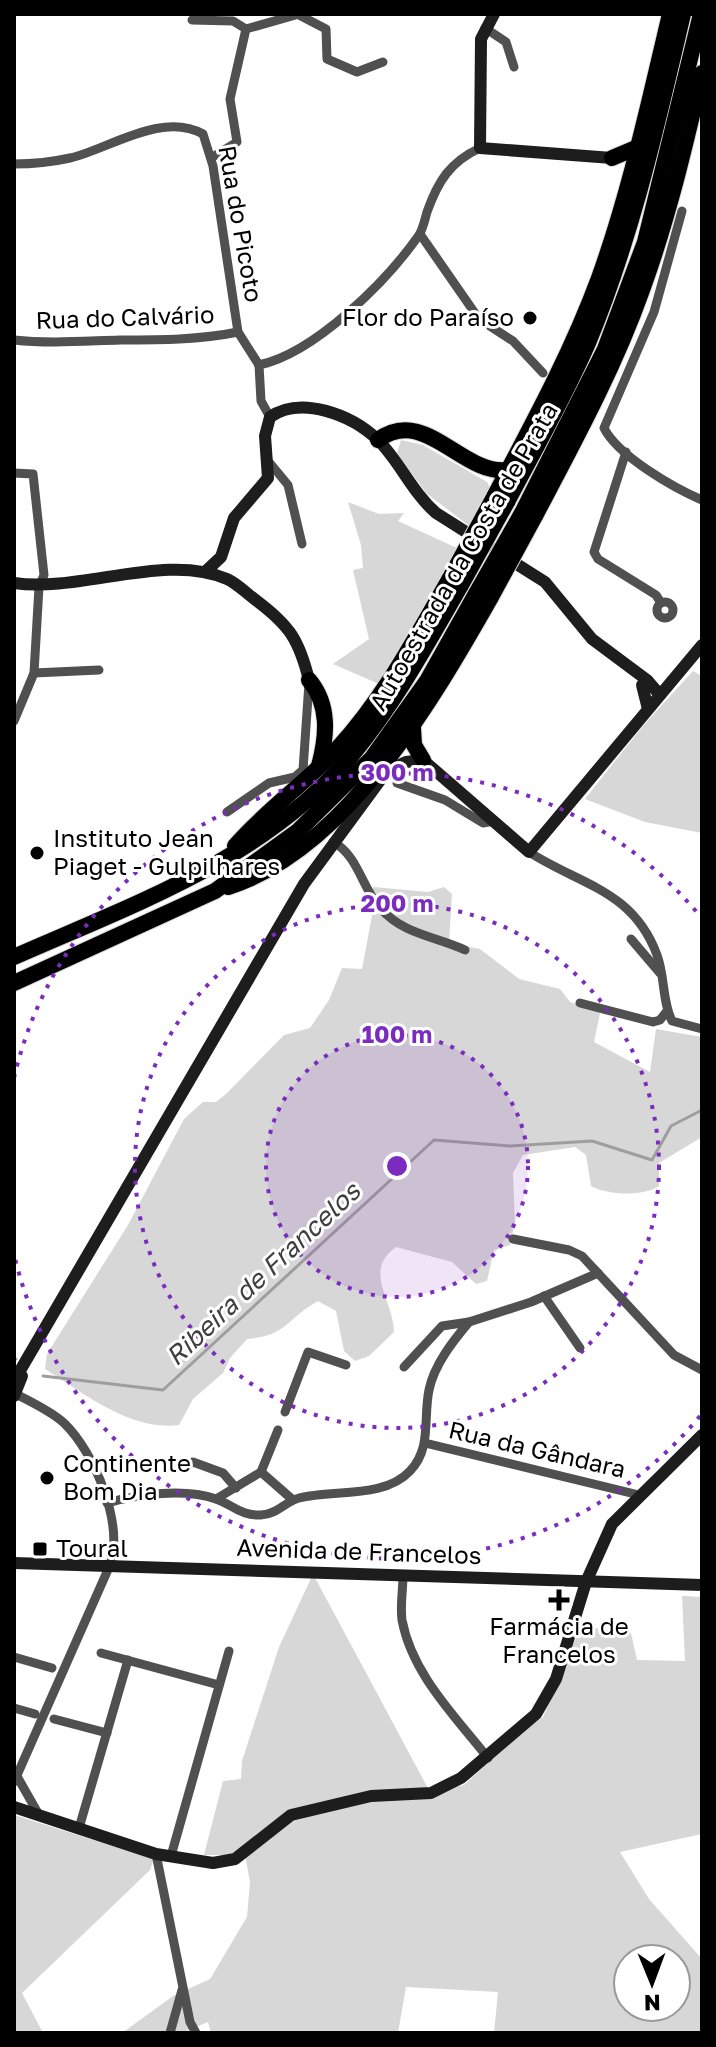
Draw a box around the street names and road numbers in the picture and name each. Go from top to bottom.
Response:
street label: Rua do Picoto [213,143,270,304]
street label: Rua do Calvário [35,299,215,334]
street label: Autoestrada da Costa de Prata [363,397,563,715]
street label: Rua da Gândara [446,1414,629,1483]
street label: Avenida de Francelos [236,1532,482,1569]

